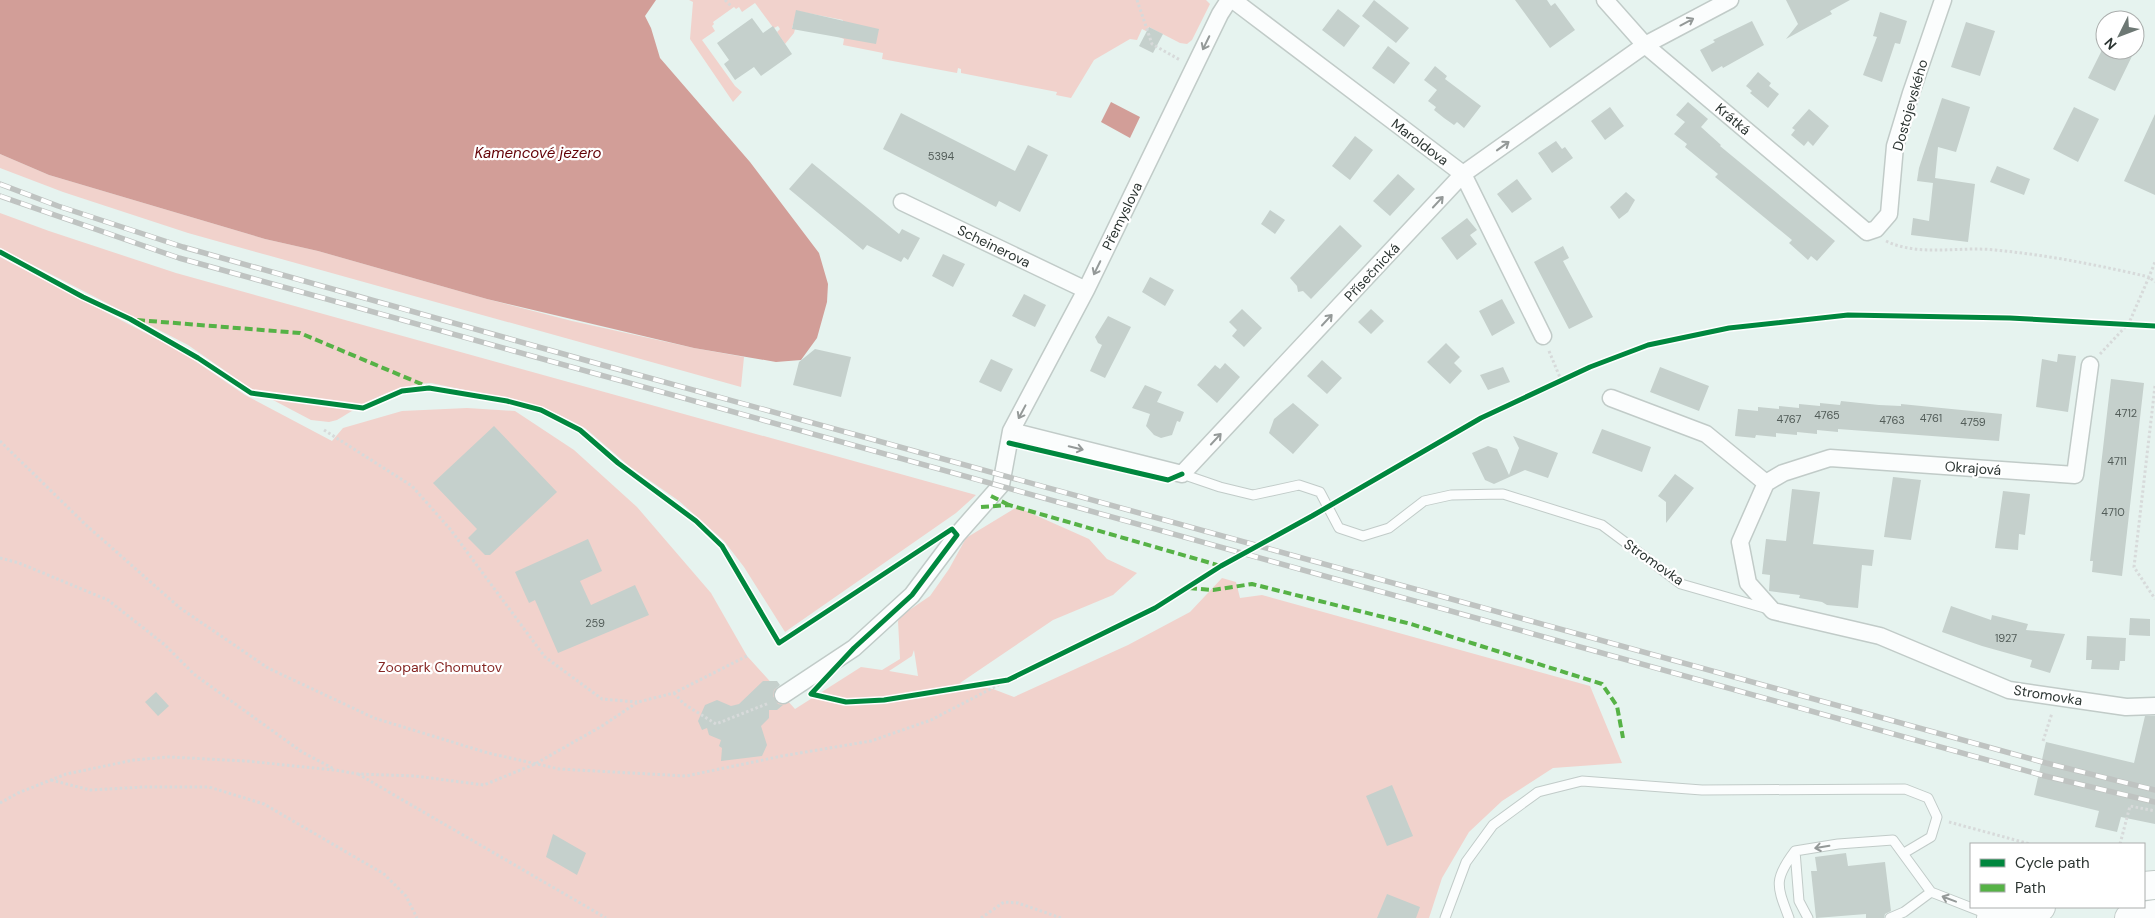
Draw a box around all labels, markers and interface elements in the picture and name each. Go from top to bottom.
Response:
north arrow [2095,10,2145,60]
one-way arrow [1680,17,1695,27]
text: N [2100,34,2120,54]
one-way arrow [1201,35,1210,50]
street label: Dostojevského [1888,57,1932,153]
street label: Krátká [1712,99,1754,139]
street label: Maroldova [1388,115,1452,169]
one-way arrow [1496,141,1510,151]
water label: Kamencové jezero [475,143,602,163]
house number: 5394 [928,149,955,163]
street label: Přemyslova [1098,179,1146,253]
one-way arrow [1432,195,1444,208]
street label: Scheinerova [955,221,1033,271]
street label: Přísečnická [1340,239,1404,305]
one-way arrow [1092,260,1102,275]
one-way arrow [1321,314,1333,327]
one-way arrow [1017,404,1027,419]
house number: 4712 [2115,406,2137,420]
house number: 4765 [1814,408,1840,422]
house number: 4761 [1920,411,1942,425]
house number: 4767 [1777,412,1802,426]
house number: 4763 [1879,413,1905,427]
house number: 4759 [1960,415,1986,429]
one-way arrow [1210,432,1222,445]
one-way arrow [1067,443,1083,453]
house number: 4711 [2107,454,2127,468]
street label: Okrajová [1944,457,2002,479]
house number: 4710 [2101,505,2125,519]
street label: Stromovka [1620,535,1688,589]
house number: 259 [585,616,605,630]
house number: 1927 [1995,631,2017,645]
park label: Zoopark Chomutov [378,658,503,676]
street label: Stromovka [2012,681,2084,709]
one-way arrow [1814,842,1830,852]
legend [1970,843,2145,908]
text: Cycle path [2015,853,2090,873]
text: Path [2015,878,2046,898]
one-way arrow [1942,894,1958,903]

